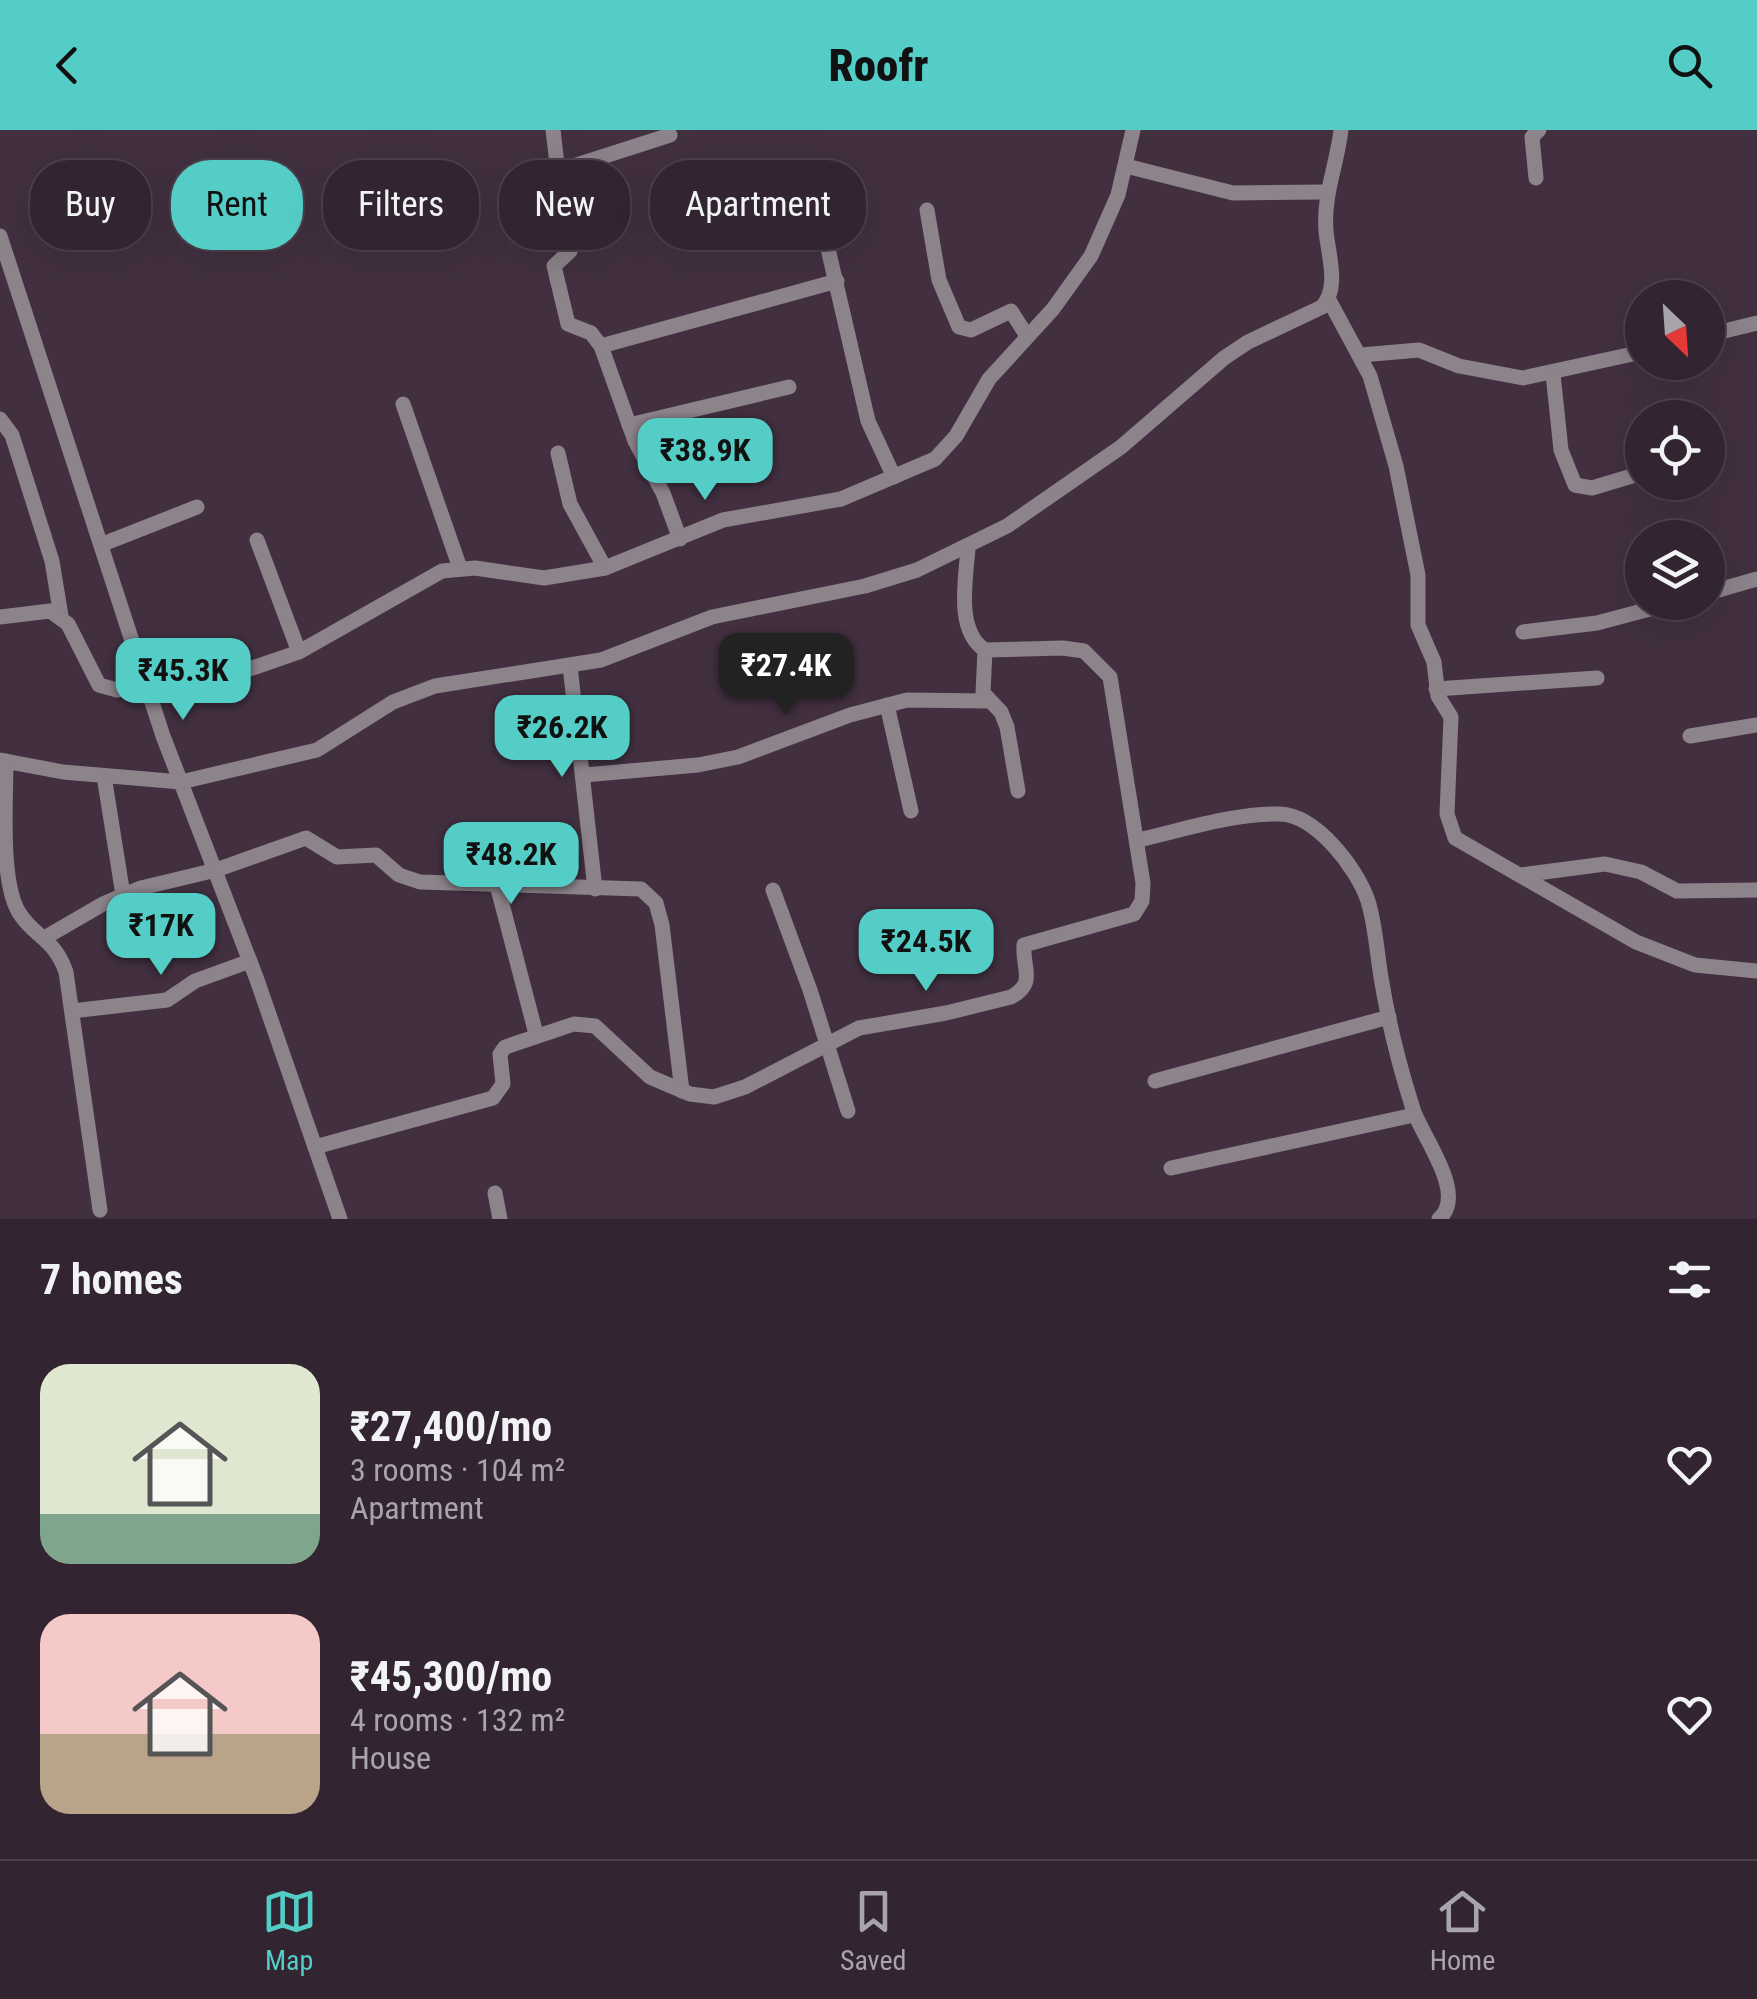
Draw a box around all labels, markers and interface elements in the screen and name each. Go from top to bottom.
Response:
icon: back [40,38,95,93]
icon: search [1662,38,1717,93]
text: Roofr [829,39,928,92]
chip: Buy [30,160,151,250]
chip: Rent [171,160,303,250]
chip: Filters [323,160,479,250]
chip: New [499,160,630,250]
chip: Apartment [650,160,866,250]
north arrow [1625,280,1725,380]
map controls [1625,280,1725,620]
button: locate [1625,400,1725,500]
pin: ₹38.9K [624,418,786,503]
text: ₹38.9K [660,431,750,469]
button: layers [1625,520,1725,620]
pin: ₹27.4K [705,633,867,718]
pin: ₹45.3K [102,638,264,723]
text: ₹27.4K [741,646,831,684]
text: ₹45.3K [138,651,228,689]
pin: ₹26.2K [481,695,643,780]
text: ₹26.2K [517,708,607,746]
pin: ₹48.2K [430,822,592,907]
text: ₹48.2K [466,835,556,873]
pin: ₹17K [102,893,220,978]
text: ₹17K [128,906,194,944]
pin: ₹24.5K [845,909,1007,994]
text: ₹24.5K [881,922,971,960]
icon: filters [1662,1252,1717,1307]
text: 7 homes [40,1255,183,1304]
text: ₹27,400/mo [350,1402,552,1451]
icon: home [120,1404,240,1524]
icon: heart [1662,1437,1717,1492]
text: 3 rooms · 104 m² [350,1451,565,1489]
text: Apartment [350,1489,484,1527]
text: ₹45,300/mo [350,1652,552,1701]
icon: home [120,1654,240,1774]
icon: heart [1662,1687,1717,1742]
text: 4 rooms · 132 m² [350,1701,565,1739]
text: House [350,1739,431,1777]
tab: Map [262,1884,317,1977]
tab: Saved [840,1884,906,1977]
tab: Home [1430,1884,1495,1977]

